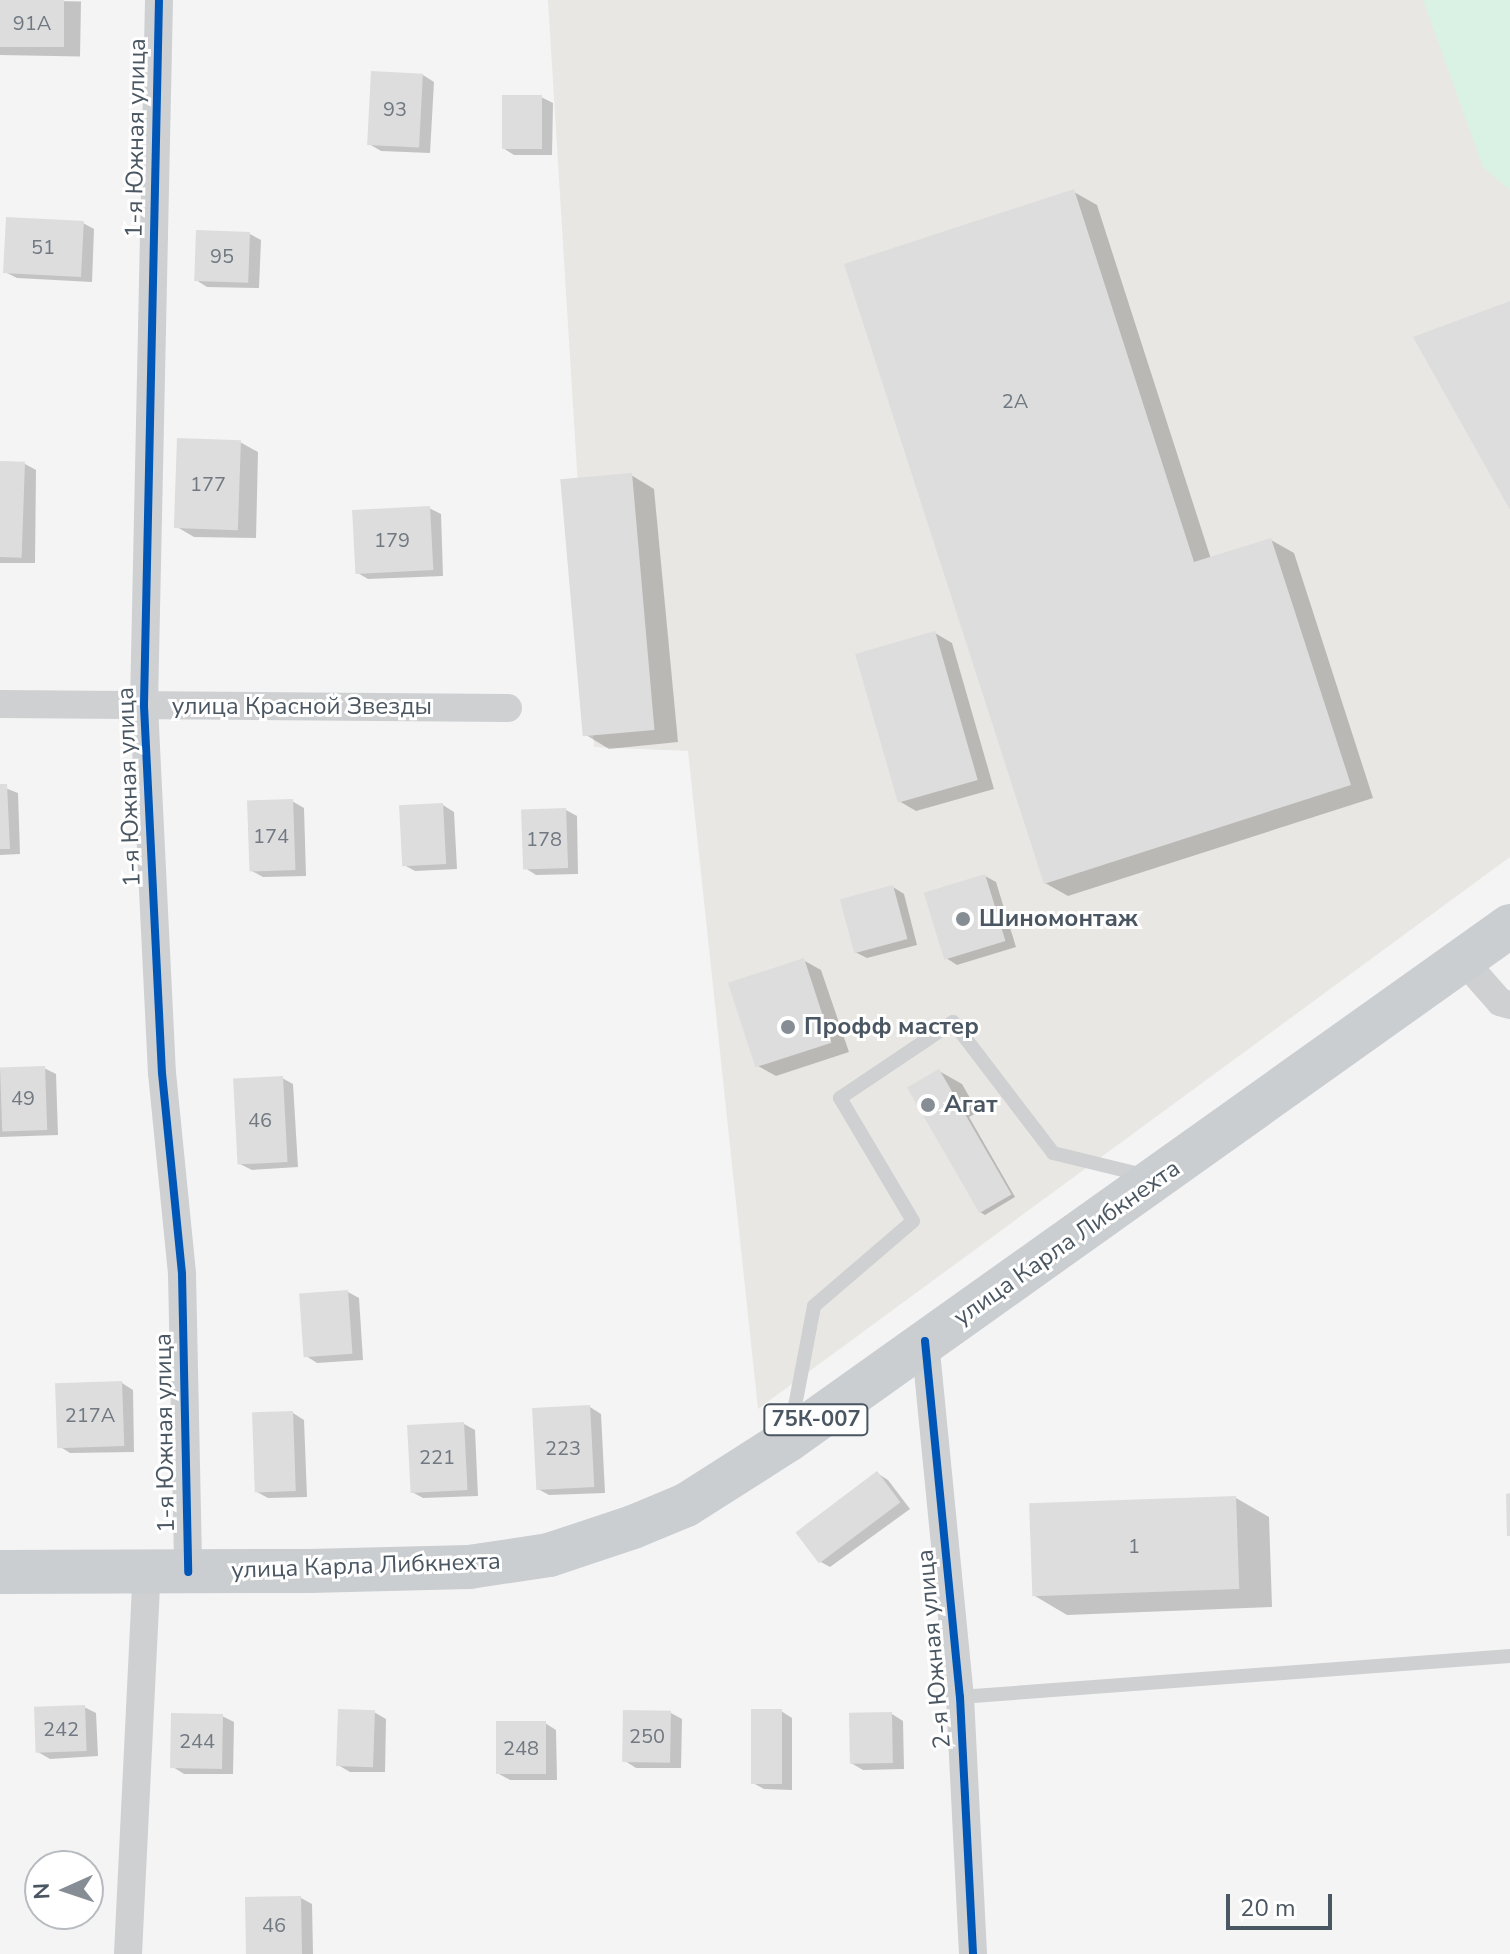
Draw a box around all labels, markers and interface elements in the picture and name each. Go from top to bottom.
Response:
house number: 91А [13,11,51,35]
street label: 1-я Южная улица [120,38,152,238]
house number: 93 [383,97,407,121]
house number: 51 [31,235,55,259]
house number: 95 [210,244,234,268]
house number: 2А [1002,389,1028,413]
house number: 177 [190,472,226,496]
house number: 179 [374,528,410,552]
street label: 1-я Южная улица [111,687,147,887]
street label: улица Красной Звезды [172,693,432,721]
house number: 174 [253,824,289,848]
house number: 178 [526,827,562,851]
place label: Шиномонтаж [979,905,1138,933]
marker: Шиномонтаж [954,910,972,928]
place label: Профф мастер [804,1013,979,1041]
marker: Профф мастер [779,1018,797,1036]
house number: 49 [11,1086,35,1110]
place label: Агат [944,1091,998,1119]
marker: Агат [919,1096,937,1114]
house number: 46 [248,1108,272,1132]
street label: улица Карла Либкнехта [948,1154,1186,1332]
street label: 1-я Южная улица [149,1333,181,1533]
road number: 75К-007 [762,1402,870,1438]
house number: 217А [65,1403,115,1427]
house number: 223 [545,1436,581,1460]
house number: 221 [419,1445,455,1469]
house number: 1 [1128,1534,1140,1558]
street label: улица Карла Либкнехта [231,1547,501,1585]
street label: 2-я Южная улица [911,1548,957,1750]
house number: 242 [43,1717,79,1741]
house number: 250 [629,1724,665,1748]
house number: 244 [179,1729,215,1753]
house number: 248 [503,1736,539,1760]
north arrow [24,1850,104,1930]
scale bar [1230,1878,1336,1928]
text: N [27,1882,57,1900]
text: 20 m [1240,1892,1296,1924]
house number: 46 [262,1913,286,1937]

